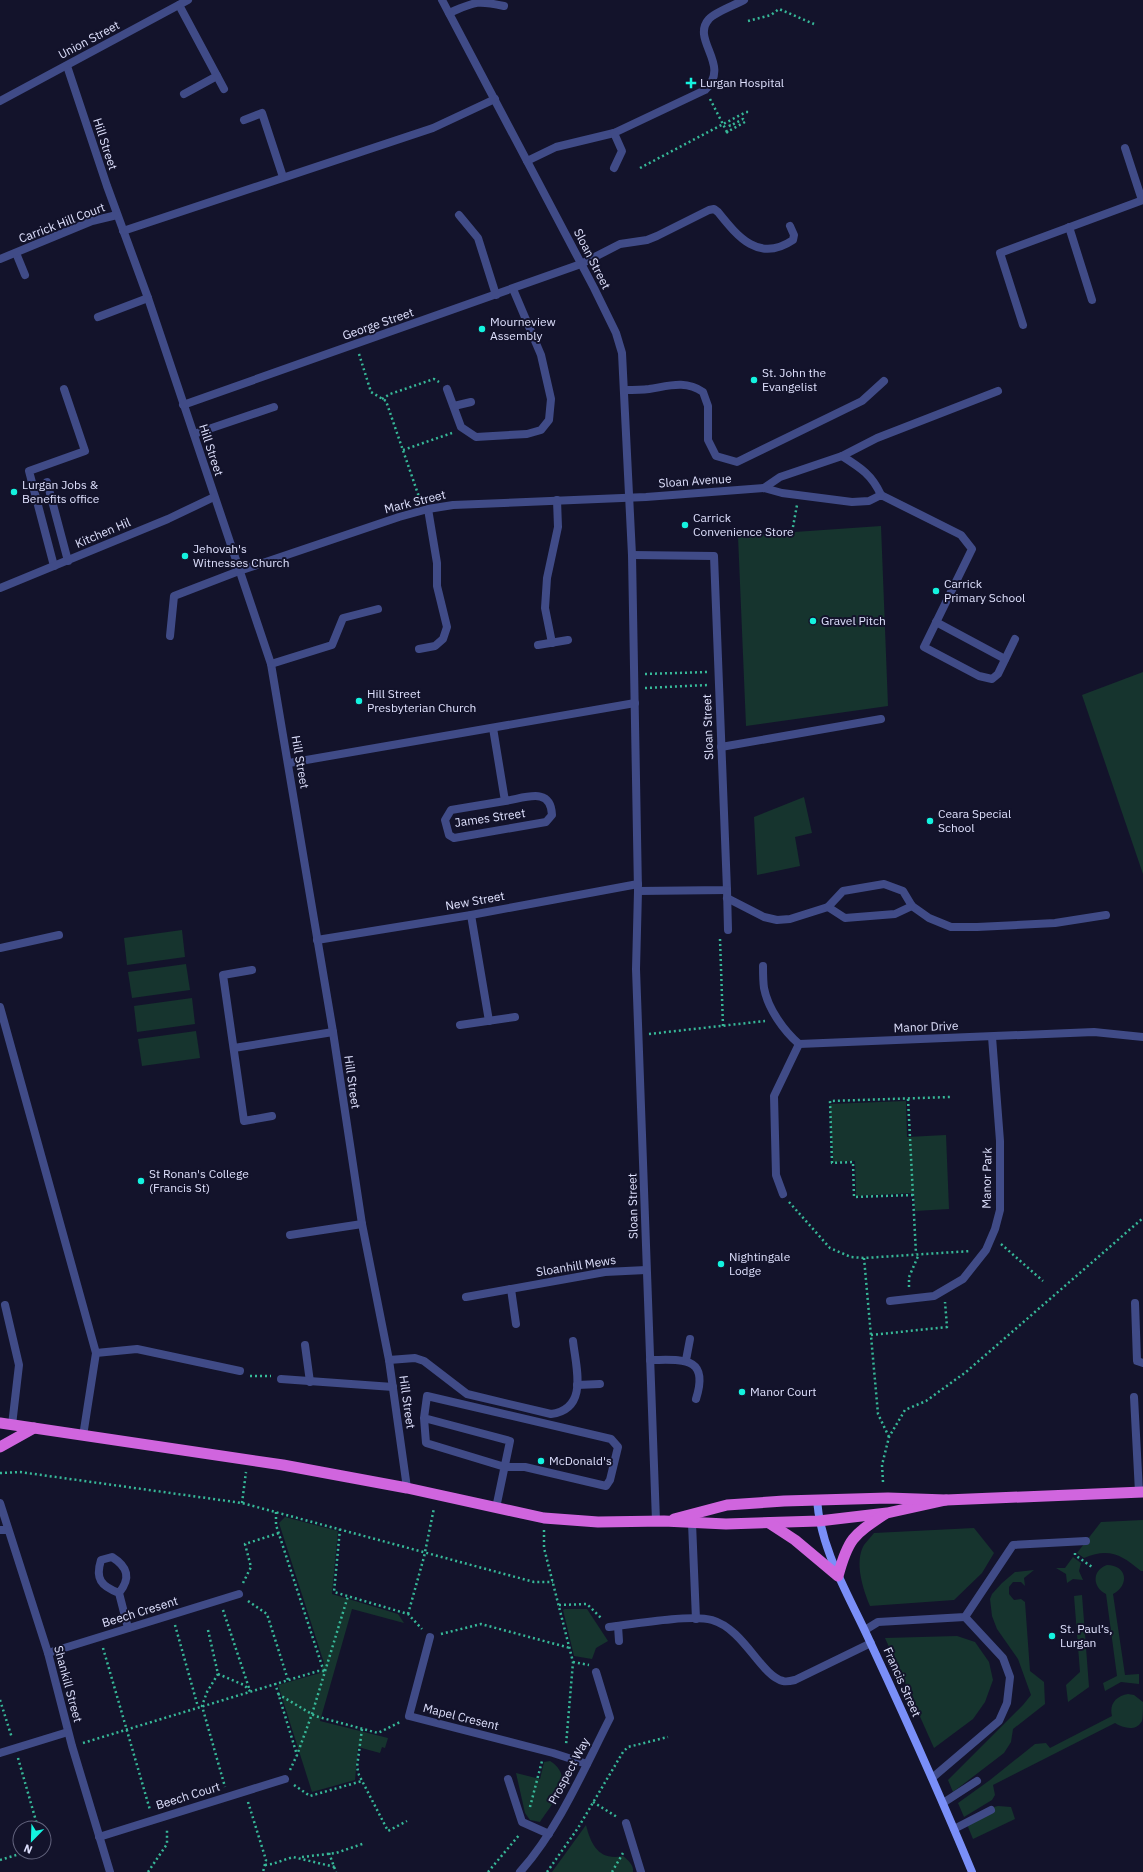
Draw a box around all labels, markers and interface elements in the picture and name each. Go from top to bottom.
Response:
street label: Union Street [56,17,122,62]
place label: Lurgan Hospital [700,75,784,90]
marker: Lurgan Hospital [685,77,697,89]
street label: Hill Street [90,116,121,172]
street label: Carrick Hill Court [17,199,107,246]
street label: Sloan Street [571,226,614,292]
street label: George Street [340,304,415,343]
place label: Mourneview Assembly [490,314,556,343]
marker: Mourneview Assembly [477,324,487,334]
place label: St. John the Evangelist [762,365,827,394]
marker: St. John the Evangelist [749,375,759,385]
street label: Hill Street [196,422,227,478]
street label: Sloan Avenue [658,470,732,491]
place label: Lurgan Jobs & Benefits office [22,477,100,506]
marker: Lurgan Jobs & Benefits office [9,487,19,497]
street label: Mark Street [383,487,447,516]
place label: Carrick Convenience Store [693,510,794,539]
street label: Kitchen Hil [73,514,133,551]
marker: Carrick Convenience Store [680,520,690,530]
place label: Jehovah's Witnesses Church [193,541,289,570]
marker: Jehovah's Witnesses Church [180,551,190,561]
place label: Carrick Primary School [944,576,1025,605]
marker: Carrick Primary School [931,586,941,596]
place label: Gravel Pitch [821,613,886,628]
marker: Gravel Pitch [808,616,818,626]
place label: Hill Street Presbyterian Church [367,686,476,715]
street label: Sloan Street [699,694,716,760]
marker: Hill Street Presbyterian Church [354,696,364,706]
street label: Hill Street [288,734,313,790]
street label: James Street [454,805,526,830]
place label: Ceara Special School [938,806,1011,835]
marker: Ceara Special School [925,816,935,826]
street label: New Street [444,888,506,913]
street label: Manor Drive [893,1018,959,1035]
street label: Hill Street [341,1054,364,1110]
street label: Manor Park [978,1147,995,1209]
place label: St Ronan's College (Francis St) [149,1166,249,1195]
street label: Sloan Street [624,1173,641,1239]
marker: St Ronan's College (Francis St) [136,1176,146,1186]
place label: Nightingale Lodge [729,1249,791,1278]
street label: Sloanhill Mews [535,1252,617,1279]
marker: Nightingale Lodge [716,1259,726,1269]
street label: Hill Street [396,1374,419,1430]
place label: Manor Court [750,1384,817,1399]
marker: Manor Court [737,1387,747,1397]
place label: McDonald's [549,1453,612,1468]
marker: McDonald's [536,1456,546,1466]
street label: Beech Cresent [100,1593,180,1630]
place label: St. Paul’s, Lurgan [1060,1621,1113,1650]
marker: St. Paul’s, Lurgan [1047,1631,1057,1641]
street label: Shankill Street [51,1644,86,1724]
street label: Francis Street [880,1645,924,1719]
street label: Mapel Cresent [422,1700,501,1733]
street label: Prospect Way [545,1735,592,1807]
street label: Beech Court [154,1779,222,1812]
north arrow [12,1820,52,1860]
text: N [22,1841,34,1857]

